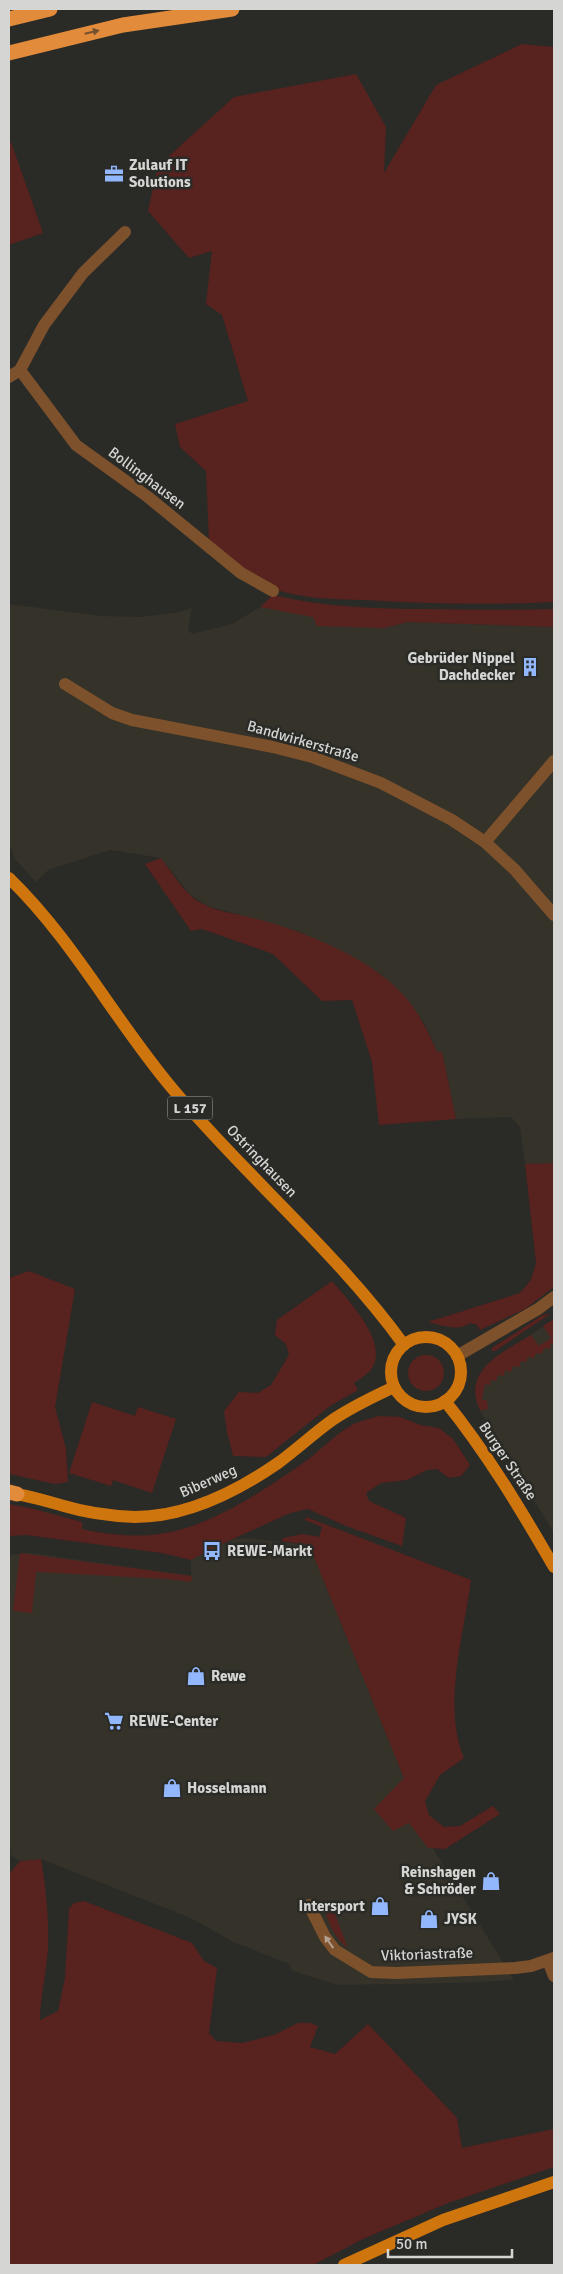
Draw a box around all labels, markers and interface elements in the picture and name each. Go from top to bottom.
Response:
one-way arrow [84,28,100,36]
place label: Zulauf IT Solutions [129,156,191,191]
office icon: Zulauf IT Solutions [103,163,125,185]
street label: Bollinghausen [105,443,189,513]
place label: Gebrüder Nippel Dachdecker [408,649,515,684]
building icon: Gebrüder Nippel Dachdecker [519,656,541,678]
street label: Bandwirkerstraße [245,716,361,766]
road number: L 157 [168,1096,212,1120]
street label: Ostringhausen [223,1121,301,1201]
street label: Burger Straße [475,1418,541,1504]
street label: Biberweg [177,1460,239,1502]
bus stop icon: REWE-Markt [201,1540,223,1562]
place label: REWE-Markt [227,1542,313,1560]
shop icon: Rewe [185,1665,207,1687]
place label: Rewe [211,1667,246,1685]
supermarket icon: REWE-Center [103,1710,125,1732]
place label: REWE-Center [129,1712,218,1730]
shop icon: Hosselmann [161,1777,183,1799]
place label: Hosselmann [187,1779,267,1797]
place label: Reinshagen & Schröder [401,1863,476,1898]
shop icon: Reinshagen & Schröder [480,1870,502,1892]
shop icon: Intersport [369,1895,391,1917]
place label: Intersport [298,1897,365,1915]
shop icon: JYSK [418,1908,440,1930]
place label: JYSK [444,1910,477,1928]
one-way arrow [324,1935,334,1949]
street label: Viktoriastraße [381,1943,473,1965]
scale bar [388,2226,512,2258]
text: 50 m [396,2235,427,2253]

